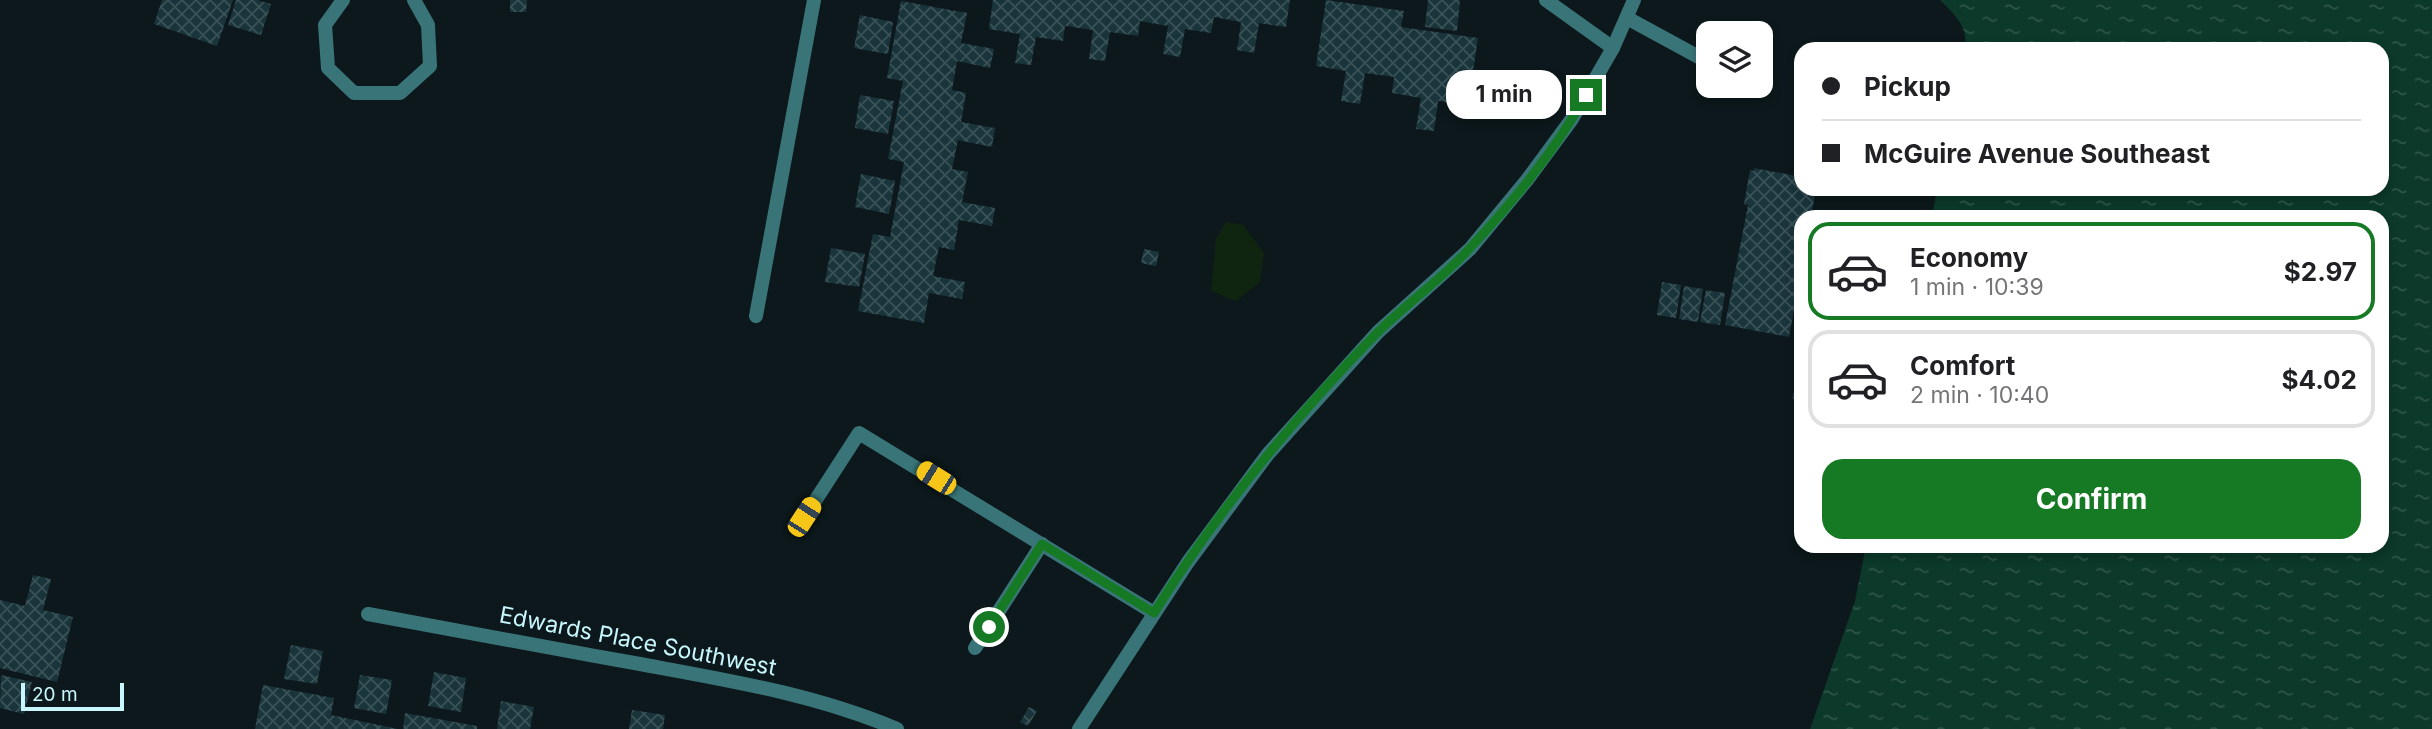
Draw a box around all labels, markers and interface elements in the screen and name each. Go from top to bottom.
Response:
map controls [1696,21,1773,98]
button: layers [1696,21,1773,98]
callout: 1 min [1446,70,1562,119]
text: Pickup [1864,71,1951,102]
route end [1570,79,1602,111]
text: 1 min [1476,80,1532,108]
text: McGuire Avenue Southeast [1864,138,2210,169]
icon: car [1826,240,1889,303]
text: Economy [1910,242,2028,273]
text: $2.97 [2284,256,2357,287]
text: 1 min · 10:39 [1910,273,2044,301]
icon: car [1826,348,1889,411]
text: Comfort [1910,350,2015,381]
text: $4.02 [2281,364,2357,395]
text: 2 min · 10:40 [1910,381,2049,409]
car [913,458,960,498]
button: Confirm [1822,459,2361,539]
car [784,494,825,540]
street label: Edwards Place Southwest [497,600,779,682]
route start [973,611,1005,643]
scale bar [21,680,124,712]
text: 20 m [32,683,78,706]

